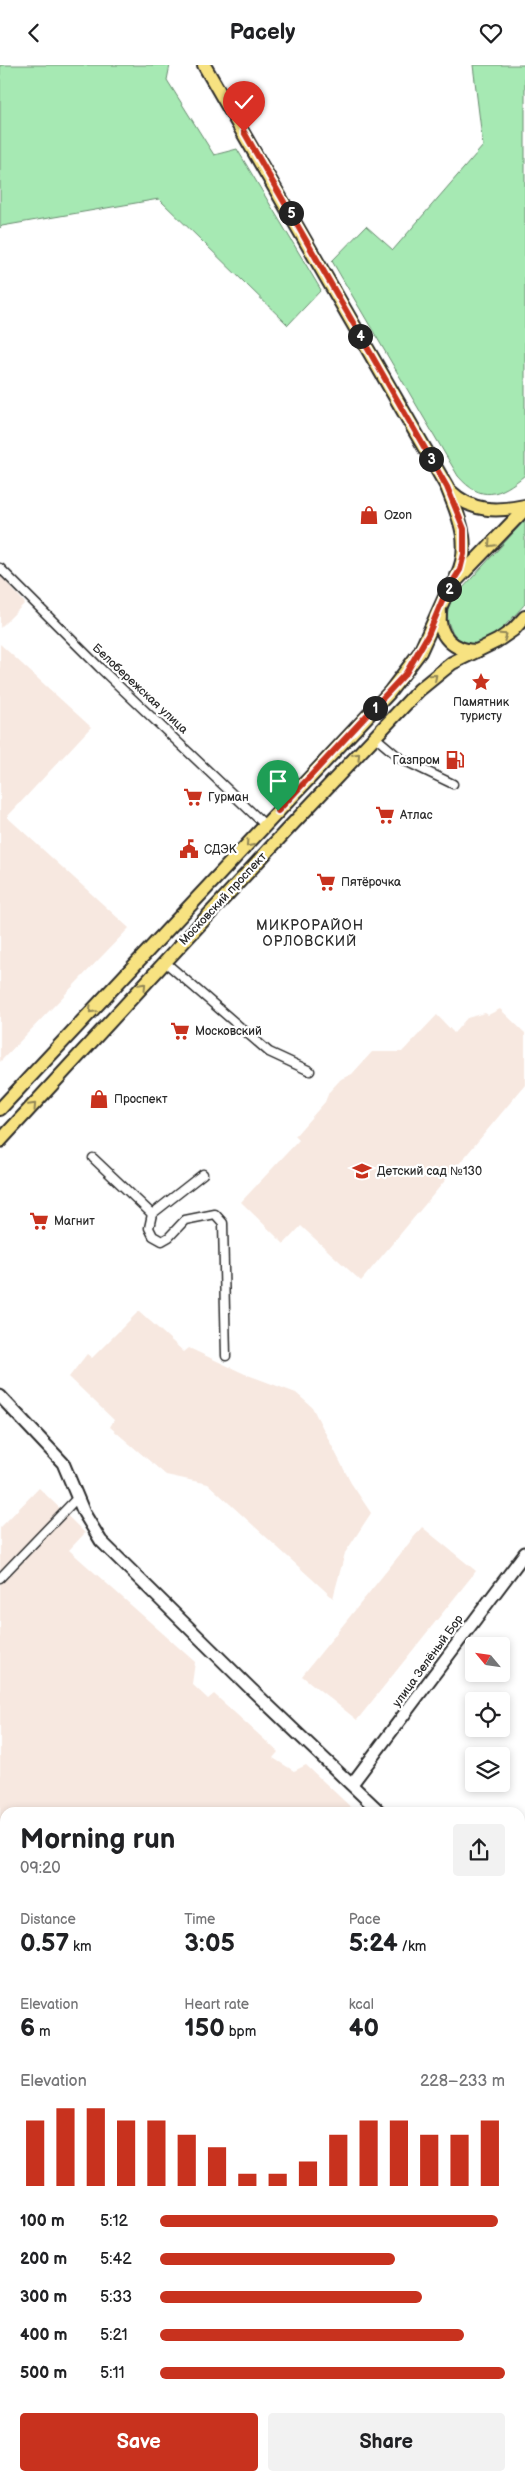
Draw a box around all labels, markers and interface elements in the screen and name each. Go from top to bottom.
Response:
icon: back [20,19,48,47]
text: Pacely [230,19,295,46]
icon: heart [477,19,505,47]
pin [223,81,265,132]
icon: check [230,88,258,116]
pin: 5 [278,201,304,225]
text: 5 [287,205,296,222]
pin: 4 [348,323,372,349]
text: 4 [356,328,365,345]
pin: 3 [418,447,444,471]
text: 3 [427,451,436,468]
shop icon: Ozon [358,504,380,526]
place label: Ozon [384,508,412,523]
one-way arrow [488,538,497,547]
pin: 2 [436,577,462,601]
text: 2 [445,581,454,598]
one-way arrow [498,633,507,642]
street label: Белобережская улица [89,641,191,737]
place icon: Памятник туристу [470,671,492,693]
one-way arrow [429,673,438,682]
pin: 1 [362,695,388,721]
place label: Памятник туристу [453,695,510,724]
text: 1 [373,700,378,717]
fuel station icon: Газпром [444,749,466,771]
one-way arrow [351,752,360,761]
place label: Газпром [393,753,440,768]
pin [257,760,299,811]
icon: arrive [264,767,292,795]
supermarket icon: Гурман [182,786,204,808]
place label: Гурман [208,790,249,805]
supermarket icon: Атлас [374,804,396,826]
place label: Атлас [399,808,433,823]
public building icon: СДЭК [178,838,200,860]
one-way arrow [246,838,255,847]
place label: СДЭК [204,842,237,857]
street label: Московский проспект [176,849,270,949]
supermarket icon: Пятёрочка [315,871,337,893]
place label: Пятёрочка [341,875,401,890]
district label: МИКРОРАЙОН ОРЛОВСКИЙ [256,917,364,950]
one-way arrow [137,983,146,992]
one-way arrow [89,1005,98,1014]
supermarket icon: Московский [169,1020,191,1042]
place label: Московский [195,1024,262,1039]
shop icon: Проспект [88,1088,110,1110]
place label: Проспект [114,1092,168,1107]
one-way arrow [27,1102,36,1111]
school or university icon: Детский сад №130 [351,1160,373,1182]
place label: Детский сад №130 [377,1164,482,1179]
supermarket icon: Магнит [28,1210,50,1232]
place label: Магнит [54,1214,95,1229]
street label: улица Зелёный Бор [389,1612,467,1710]
north arrow [465,1637,510,1683]
map controls [465,1637,510,1792]
button: locate [465,1692,510,1737]
button: layers [465,1747,510,1792]
text: Morning run [20,1823,175,1856]
button: share [453,1824,505,1876]
text: 09:20 [20,1859,61,1878]
text: Distance [20,1911,76,1928]
text: Time [184,1911,215,1928]
text: Pace [349,1911,381,1928]
text: 0.57 [20,1928,69,1959]
text: 3:05 [184,1928,235,1959]
text: 5:24 [349,1928,398,1959]
text: km [69,1938,92,1955]
text: /km [398,1938,426,1955]
text: Elevation [20,1996,78,2013]
text: Heart rate [184,1996,249,2013]
text: kcal [349,1996,374,2013]
text: 6 [20,2013,35,2044]
text: 150 [184,2013,225,2044]
text: 40 [349,2013,379,2044]
text: m [35,2023,51,2040]
text: bpm [225,2023,256,2040]
text: Elevation [20,2072,87,2091]
text: 228–233 m [420,2072,505,2091]
text: 100 m [20,2212,65,2231]
text: 5:12 [100,2212,128,2231]
text: 200 m [20,2250,67,2269]
text: 5:42 [100,2250,132,2269]
text: 300 m [20,2288,67,2307]
text: 5:33 [100,2288,132,2307]
text: 400 m [20,2326,67,2345]
text: 5:21 [100,2326,128,2345]
text: 500 m [20,2364,67,2383]
text: 5:11 [100,2364,125,2383]
button: Save [20,2413,258,2471]
button: Share [268,2413,505,2471]

